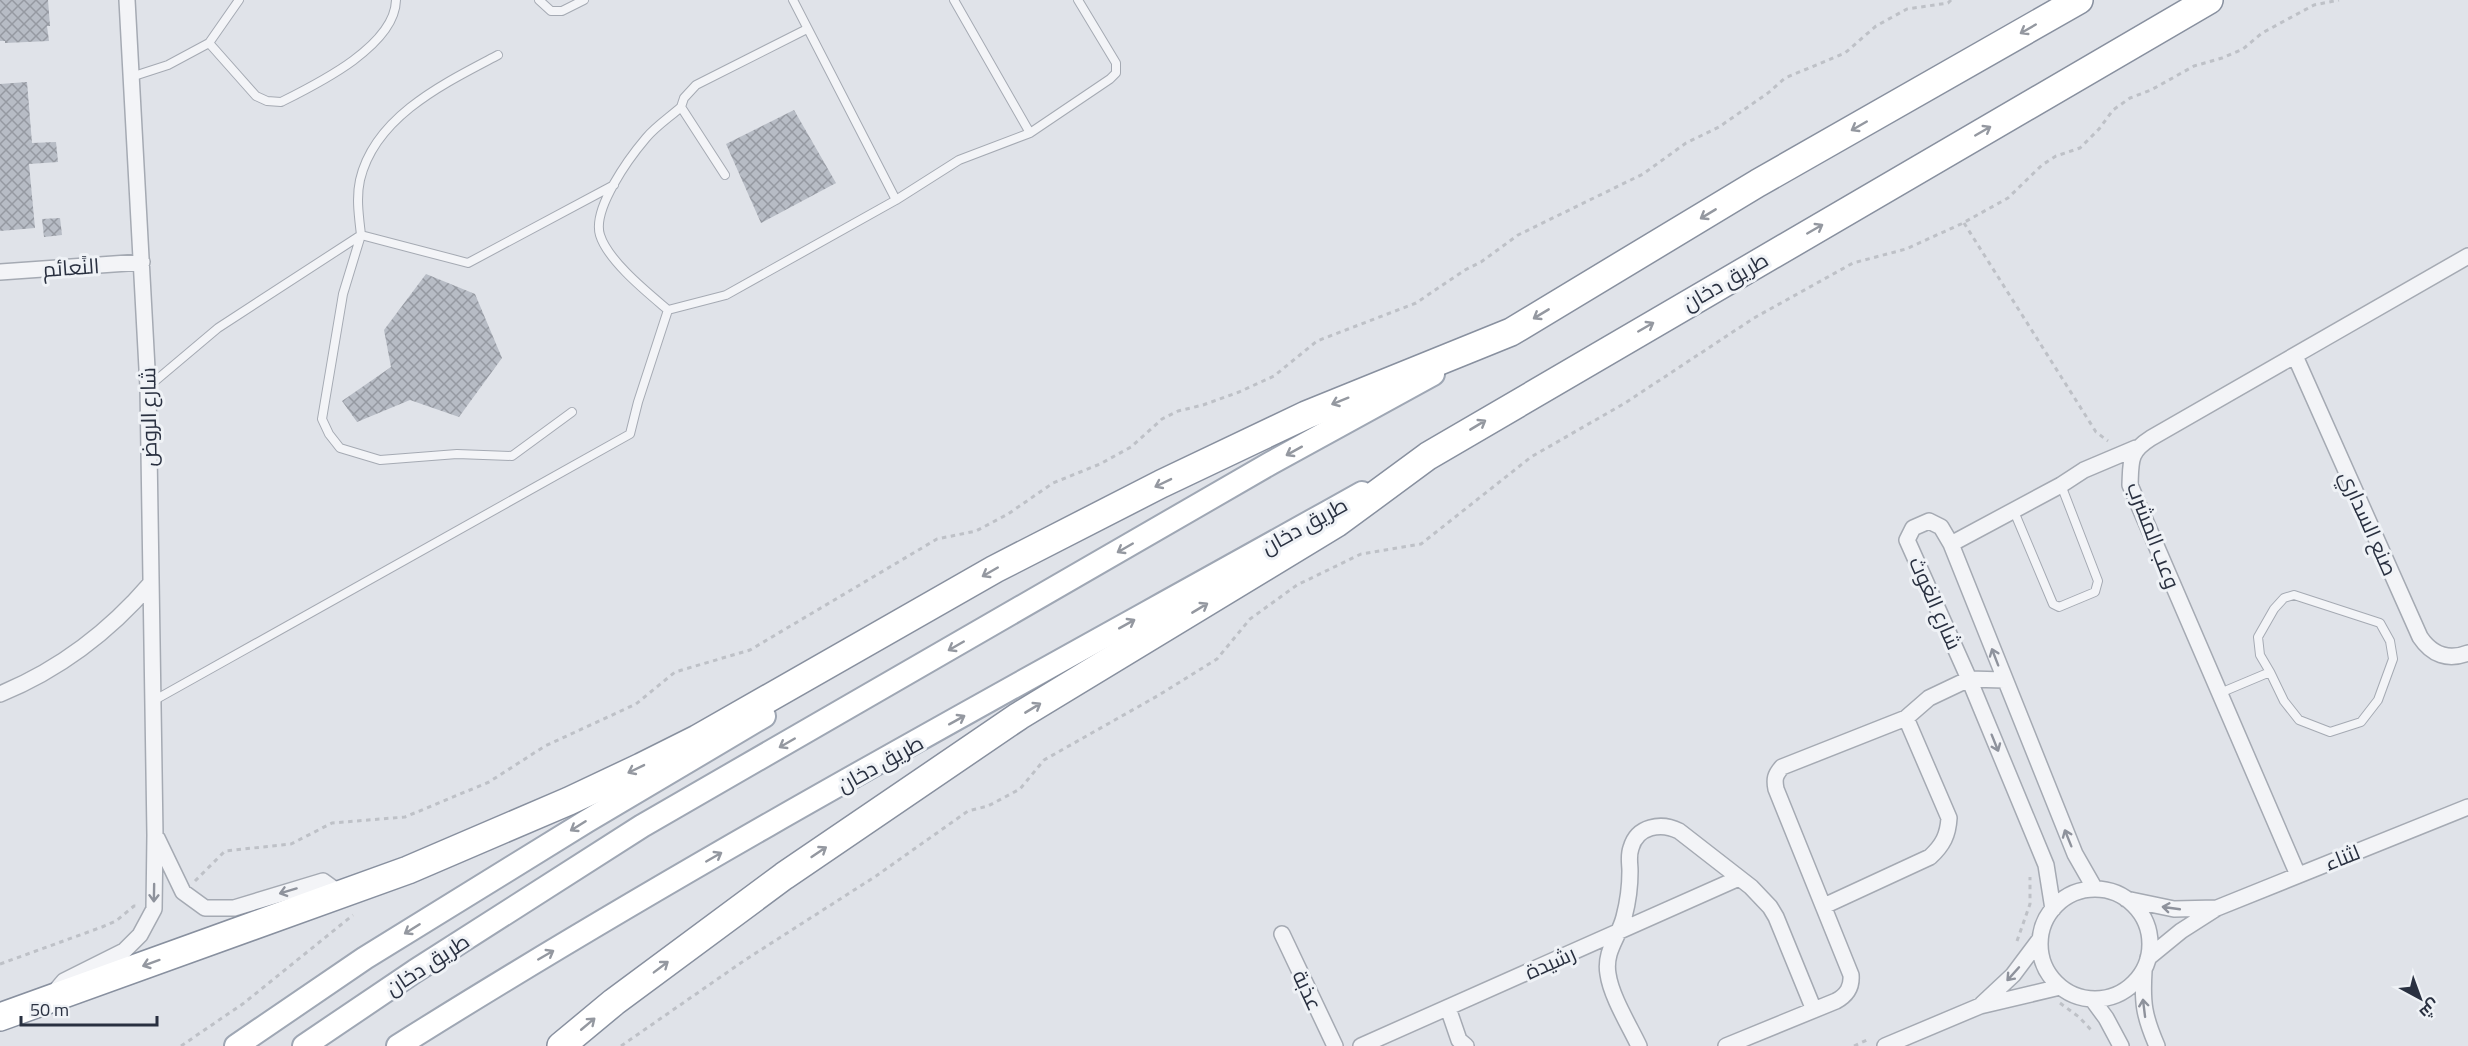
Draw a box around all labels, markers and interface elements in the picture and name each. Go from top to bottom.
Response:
one-way arrow [2020,23,2037,35]
one-way arrow [1851,120,1868,132]
one-way arrow [1974,125,1991,137]
one-way arrow [1700,208,1717,220]
one-way arrow [1806,223,1823,235]
street label: طريق دخان [1676,243,1774,319]
street label: النًعائم [42,249,100,285]
one-way arrow [1533,308,1550,320]
one-way arrow [1637,321,1654,333]
street label: شارع الروض [131,367,165,467]
one-way arrow [1331,397,1350,408]
one-way arrow [1469,419,1486,431]
one-way arrow [1286,445,1303,457]
street label: صنع السداري [2331,465,2406,581]
street label: وعب المشرب [2119,477,2189,593]
one-way arrow [1155,478,1173,490]
street label: طريق دخان [1255,488,1353,562]
one-way arrow [1117,542,1134,554]
street label: شارع الغوث [1901,551,1971,655]
one-way arrow [982,567,999,579]
one-way arrow [1191,601,1208,613]
one-way arrow [1118,618,1135,630]
one-way arrow [948,640,965,652]
one-way arrow [1989,648,2000,666]
one-way arrow [1024,702,1041,714]
one-way arrow [948,714,965,726]
street label: طريق دخان [831,726,929,800]
one-way arrow [1990,733,2001,752]
one-way arrow [779,737,796,749]
one-way arrow [627,764,645,776]
one-way arrow [570,821,587,833]
one-way arrow [2062,829,2073,847]
street label: لثناء [2319,835,2365,879]
one-way arrow [810,846,827,858]
one-way arrow [705,851,722,863]
one-way arrow [149,883,160,903]
one-way arrow [279,886,298,897]
one-way arrow [2162,902,2182,913]
one-way arrow [404,923,421,935]
street label: طريق دخان [379,925,475,1003]
street label: رشيدة [1519,937,1581,987]
one-way arrow [537,949,554,961]
one-way arrow [142,959,161,970]
one-way arrow [653,961,669,973]
street label: عذبة [1285,964,1331,1016]
one-way arrow [2006,967,2020,982]
north arrow [2390,968,2450,1028]
scale bar [21,989,158,1027]
text: ش [2414,994,2445,1025]
text: 50 m [30,996,69,1023]
one-way arrow [2138,999,2149,1018]
one-way arrow [580,1017,595,1031]

